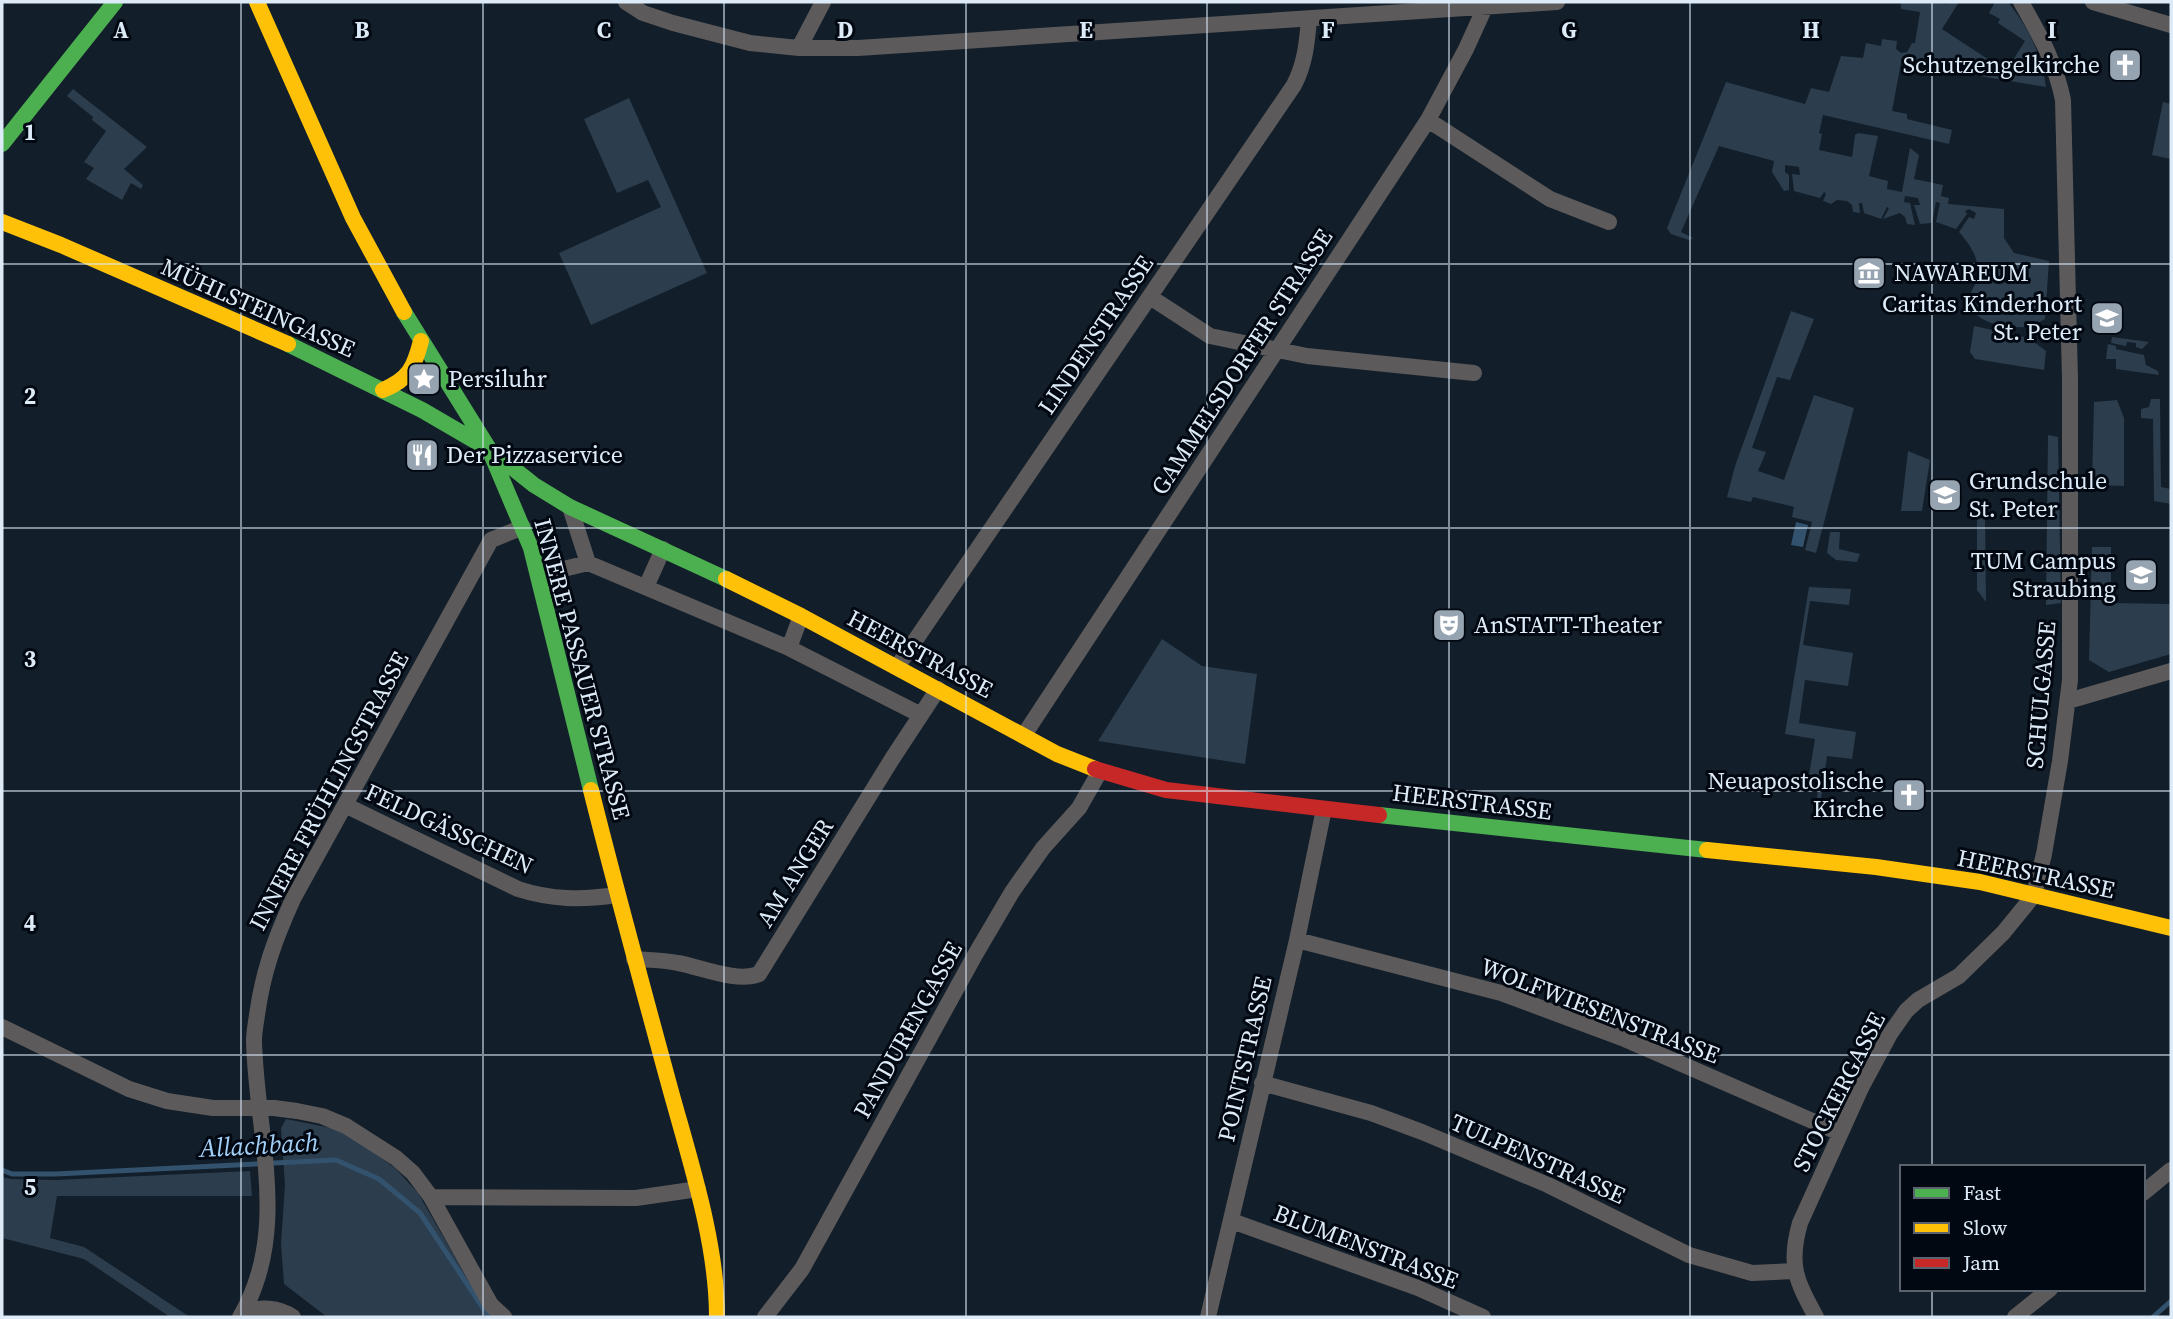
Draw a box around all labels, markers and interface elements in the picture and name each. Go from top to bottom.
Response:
text: A [113,14,129,46]
text: B [355,14,370,46]
text: C [597,14,611,46]
text: D [837,14,853,46]
text: E [1079,14,1093,46]
text: F [1321,14,1335,46]
text: G [1561,14,1577,46]
text: H [1802,14,1820,46]
text: I [2048,14,2057,46]
church icon: Schutzengelkirche [2106,46,2144,84]
place label: Schutzengelkirche [1903,48,2100,81]
text: 1 [24,116,36,148]
street label: GAMMELSDORFER STRASSE [1143,222,1340,501]
street label: LINDENSTRASSE [1030,249,1161,421]
street label: MÜHLSTEINGASSE [156,250,360,365]
museum icon: NAWAREUM [1850,254,1888,292]
place label: NAWAREUM [1894,256,2029,289]
place label: Caritas Kinderhort St. Peter [1882,287,2082,348]
school or university icon: Caritas Kinderhort St. Peter [2088,299,2126,337]
place icon: Persiluhr [405,360,443,398]
place label: Persiluhr [448,362,547,395]
text: 2 [24,380,36,412]
restaurant icon: Der Pizzaservice [403,436,441,474]
place label: Der Pizzaservice [446,438,623,471]
place label: Grundschule St. Peter [1969,464,2107,525]
school or university icon: Grundschule St. Peter [1926,476,1964,514]
street label: INNERE PASSAUER STRASSE [526,515,639,823]
place label: TUM Campus Straubing [1971,544,2116,605]
school or university icon: TUM Campus Straubing [2122,556,2160,594]
street label: HEERSTRASSE [842,601,999,706]
theatre icon: AnSTATT-Theater [1430,606,1468,644]
place label: AnSTATT-Theater [1474,608,1662,641]
street label: SCHULGASSE [2018,620,2063,770]
text: 3 [24,643,36,675]
street label: INNERE FRÜHLINGSTRASSE [241,645,416,936]
place label: Neuapostolische Kirche [1708,764,1884,825]
street label: FELDGÄSSCHEN [360,775,539,882]
street label: HEERSTRASSE [1390,775,1554,828]
church icon: Neuapostolische Kirche [1890,776,1928,814]
street label: AM ANGER [748,812,841,933]
street label: HEERSTRASSE [1954,841,2118,906]
text: 4 [24,907,36,939]
street label: PANDURENGASSE [845,936,970,1124]
street label: WOLFWIESENSTRASSE [1476,950,1724,1071]
street label: POINTSTRASSE [1209,973,1280,1145]
street label: STOCKERGASSE [1784,1006,1893,1177]
street label: TULPENSTRASSE [1446,1105,1631,1212]
water label: Allachbach [196,1124,320,1166]
legend [1900,1165,2145,1291]
text: 5 [24,1171,36,1203]
text: Fast [1963,1178,2001,1207]
street label: BLUMENSTRASSE [1269,1196,1463,1297]
text: Slow [1963,1213,2007,1242]
text: Jam [1962,1248,2000,1277]

